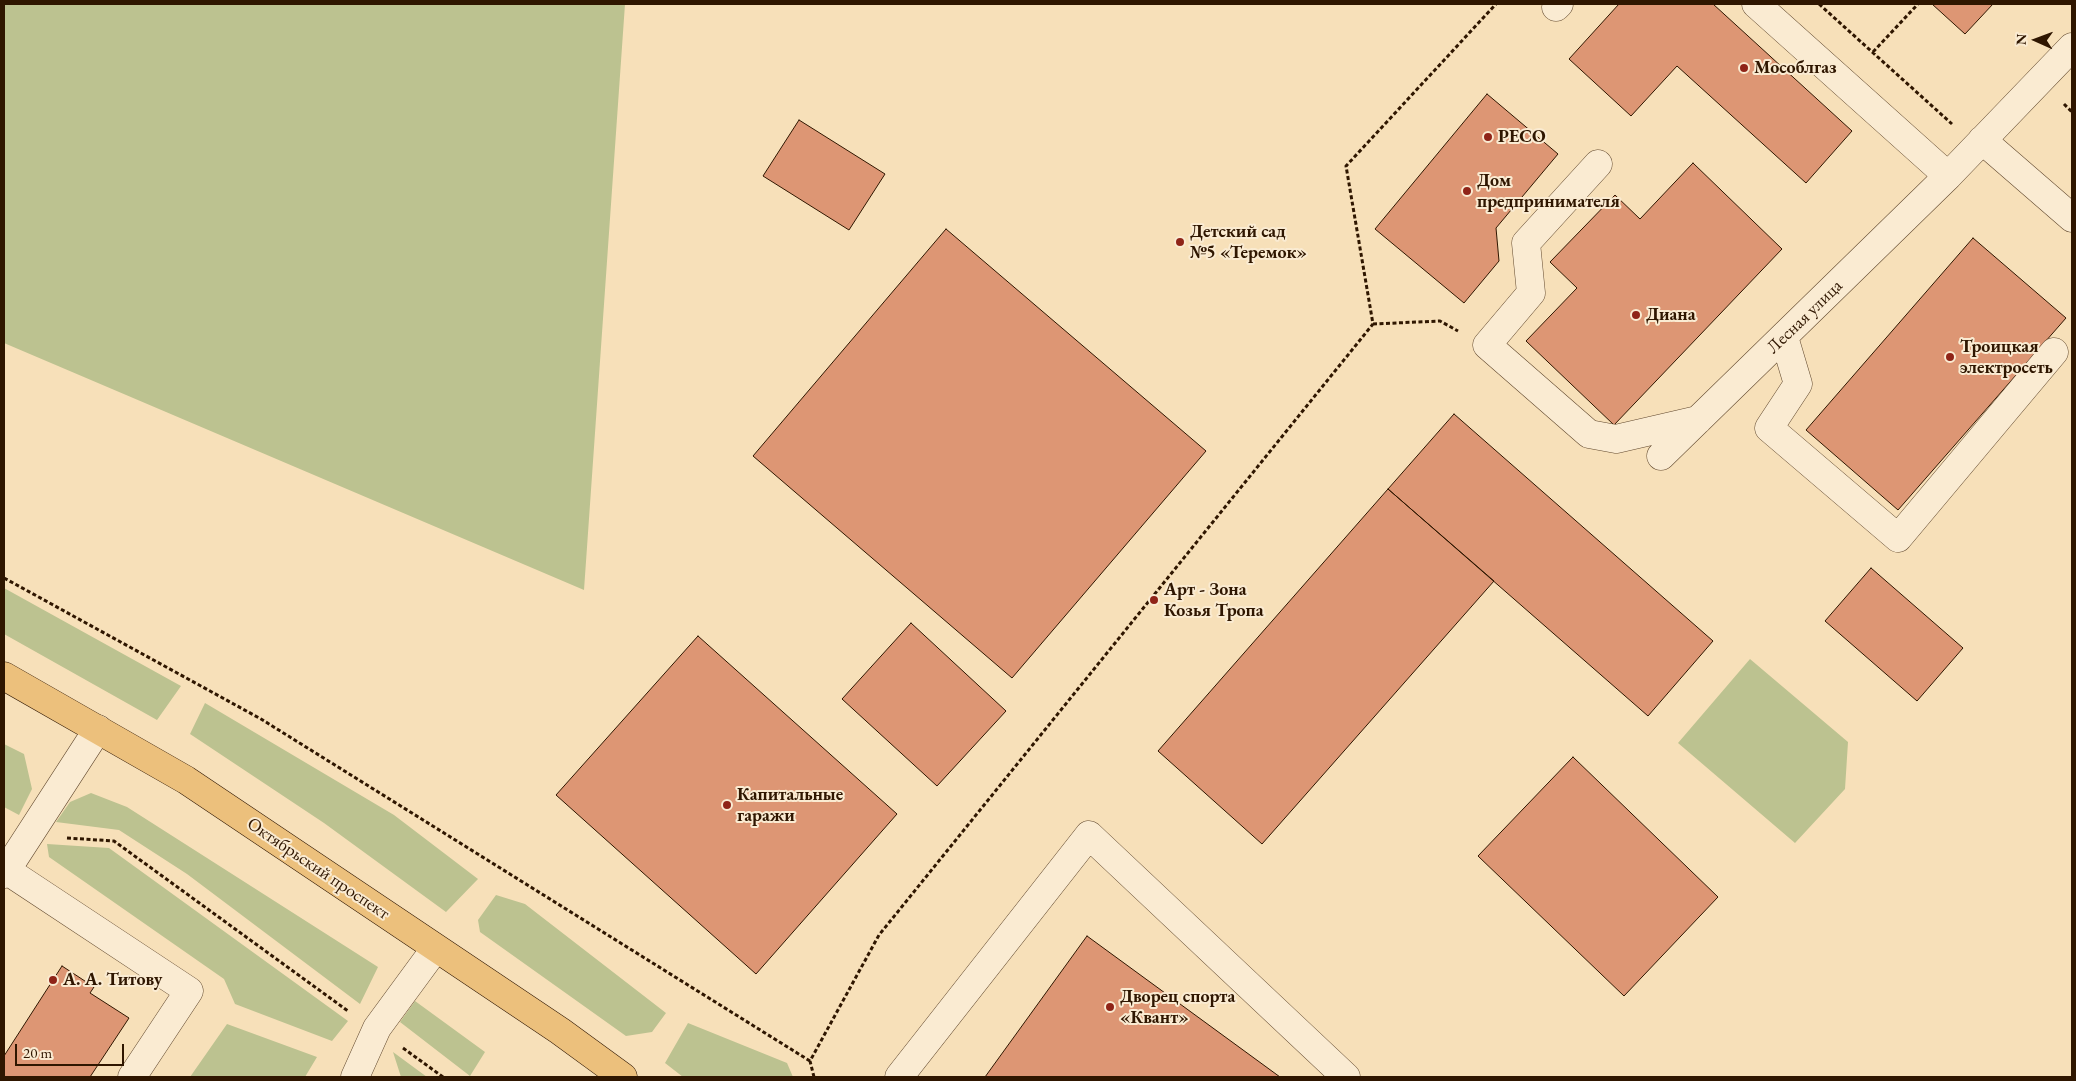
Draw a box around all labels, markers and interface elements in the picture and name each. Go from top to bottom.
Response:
north arrow [2011,15,2061,65]
text: N [2012,34,2030,45]
place label: Мособлгаз [1754,57,1837,79]
marker: Мособлгаз [1738,62,1750,74]
place label: РЕСО [1498,126,1546,148]
marker: РЕСО [1482,131,1494,143]
place label: Дом предпринимателя [1477,170,1620,212]
marker: Дом предпринимателя [1461,185,1473,197]
place label: Детский сад №5 «Теремок» [1190,221,1307,264]
marker: Детский сад №5 «Теремок» [1174,236,1186,248]
street label: Лесная улица [1763,276,1847,358]
place label: Диана [1646,304,1696,326]
marker: Диана [1630,309,1642,321]
place label: Троицкая электросеть [1960,336,2053,378]
marker: Троицкая электросеть [1944,351,1956,363]
place label: Арт - Зона Козья Тропа [1164,579,1264,622]
marker: Арт - Зона Козья Тропа [1148,594,1160,606]
place label: Капитальные гаражи [737,784,843,826]
marker: Капитальные гаражи [721,799,733,811]
street label: Октябрьский проспект [243,813,393,925]
place label: А. А. Титову [63,969,163,991]
marker: А. А. Титову [47,974,59,986]
place label: Дворец спорта «Квант» [1120,986,1235,1028]
marker: Дворец спорта «Квант» [1104,1001,1116,1013]
scale bar [18,1034,126,1066]
text: 20 m [23,1043,52,1062]

